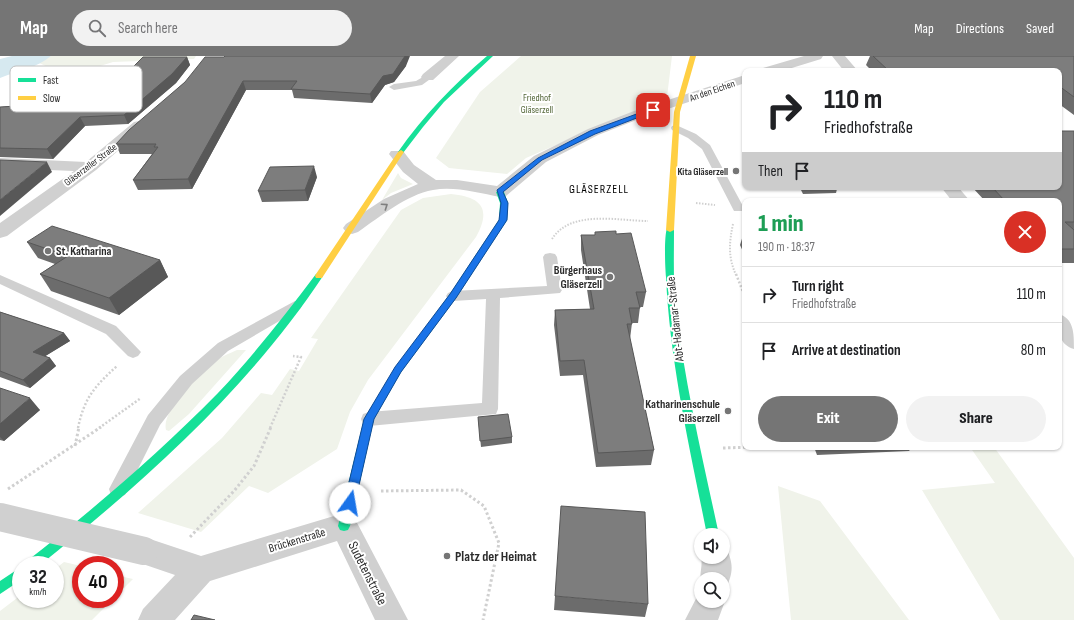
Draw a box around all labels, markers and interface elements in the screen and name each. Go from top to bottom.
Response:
search box [72,10,352,46]
text: Map [20,17,48,40]
icon: search [86,17,108,39]
text: Search here [118,19,178,38]
text: Map [914,20,934,37]
text: Directions [956,20,1004,37]
text: Saved [1026,20,1054,37]
legend [10,66,142,112]
text: Fast [43,74,59,87]
street label: An den Eichen [687,78,736,105]
text: 110 m [824,83,882,116]
icon: right [758,84,810,136]
text: Slow [43,92,60,105]
park label: Friedhof Gläserzell [521,92,553,116]
pin [636,93,670,127]
icon: arrive [642,99,664,121]
text: Friedhofstraße [824,117,913,138]
street label: Gläserzeller Straße [62,141,119,189]
icon: arrive [791,160,813,182]
text: Then [758,162,783,181]
place label: Kita Gläserzell [677,166,728,178]
marker: Kita Gläserzell [731,166,741,176]
district label: GLÄSERZELL [569,182,629,197]
one-way arrow [381,203,388,211]
text: 1 min [758,209,804,238]
button: close [1004,211,1046,253]
text: 190 m · 18:37 [758,239,815,255]
place label: St. Katharina [56,244,112,259]
marker: St. Katharina [43,246,53,256]
place label: Bürgerhaus Gläserzell [554,263,602,292]
marker: Bürgerhaus Gläserzell [605,272,615,282]
street label: Abt-Hadamar-Straße [664,276,688,363]
text: Turn right [792,277,844,296]
icon: right [758,284,780,306]
text: 110 m [1017,285,1046,304]
text: Friedhofstraße [792,296,856,312]
icon: arrive [758,340,780,362]
text: Arrive at destination [792,341,901,360]
text: 80 m [1021,341,1046,360]
button: Exit [758,396,898,442]
button: Share [906,396,1046,442]
place label: Katharinenschule Gläserzell [645,397,720,426]
marker: Katharinenschule Gläserzell [723,406,733,416]
position arrow [329,482,371,524]
street label: Brückenstraße [267,525,328,556]
map controls [694,528,730,608]
button: sound [694,528,730,564]
street label: Sudetenstraße [344,539,391,608]
place label: Platz der Heimat [455,548,537,565]
marker: Platz der Heimat [442,551,452,561]
speed limit sign: 40 [72,556,124,608]
text: 32 [29,565,47,589]
button: search [694,572,730,608]
text: km/h [29,586,47,598]

